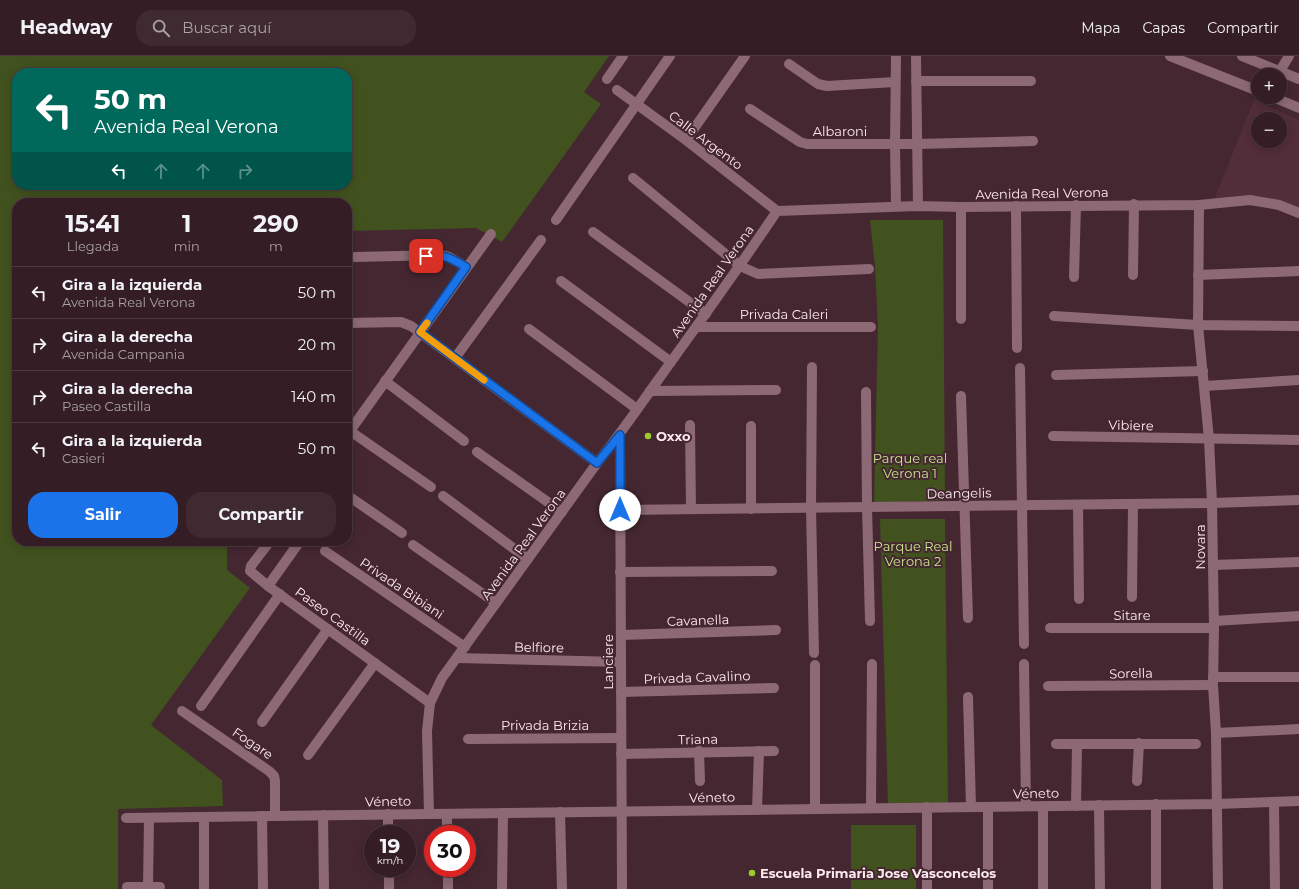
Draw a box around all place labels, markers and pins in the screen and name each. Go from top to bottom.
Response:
pin [409,239,443,273]
place label: Oxxo [656,428,691,444]
marker: Oxxo [643,431,653,441]
place label: Escuela Primaria Jose Vasconcelos [760,865,996,881]
marker: Escuela Primaria Jose Vasconcelos [747,868,757,878]

